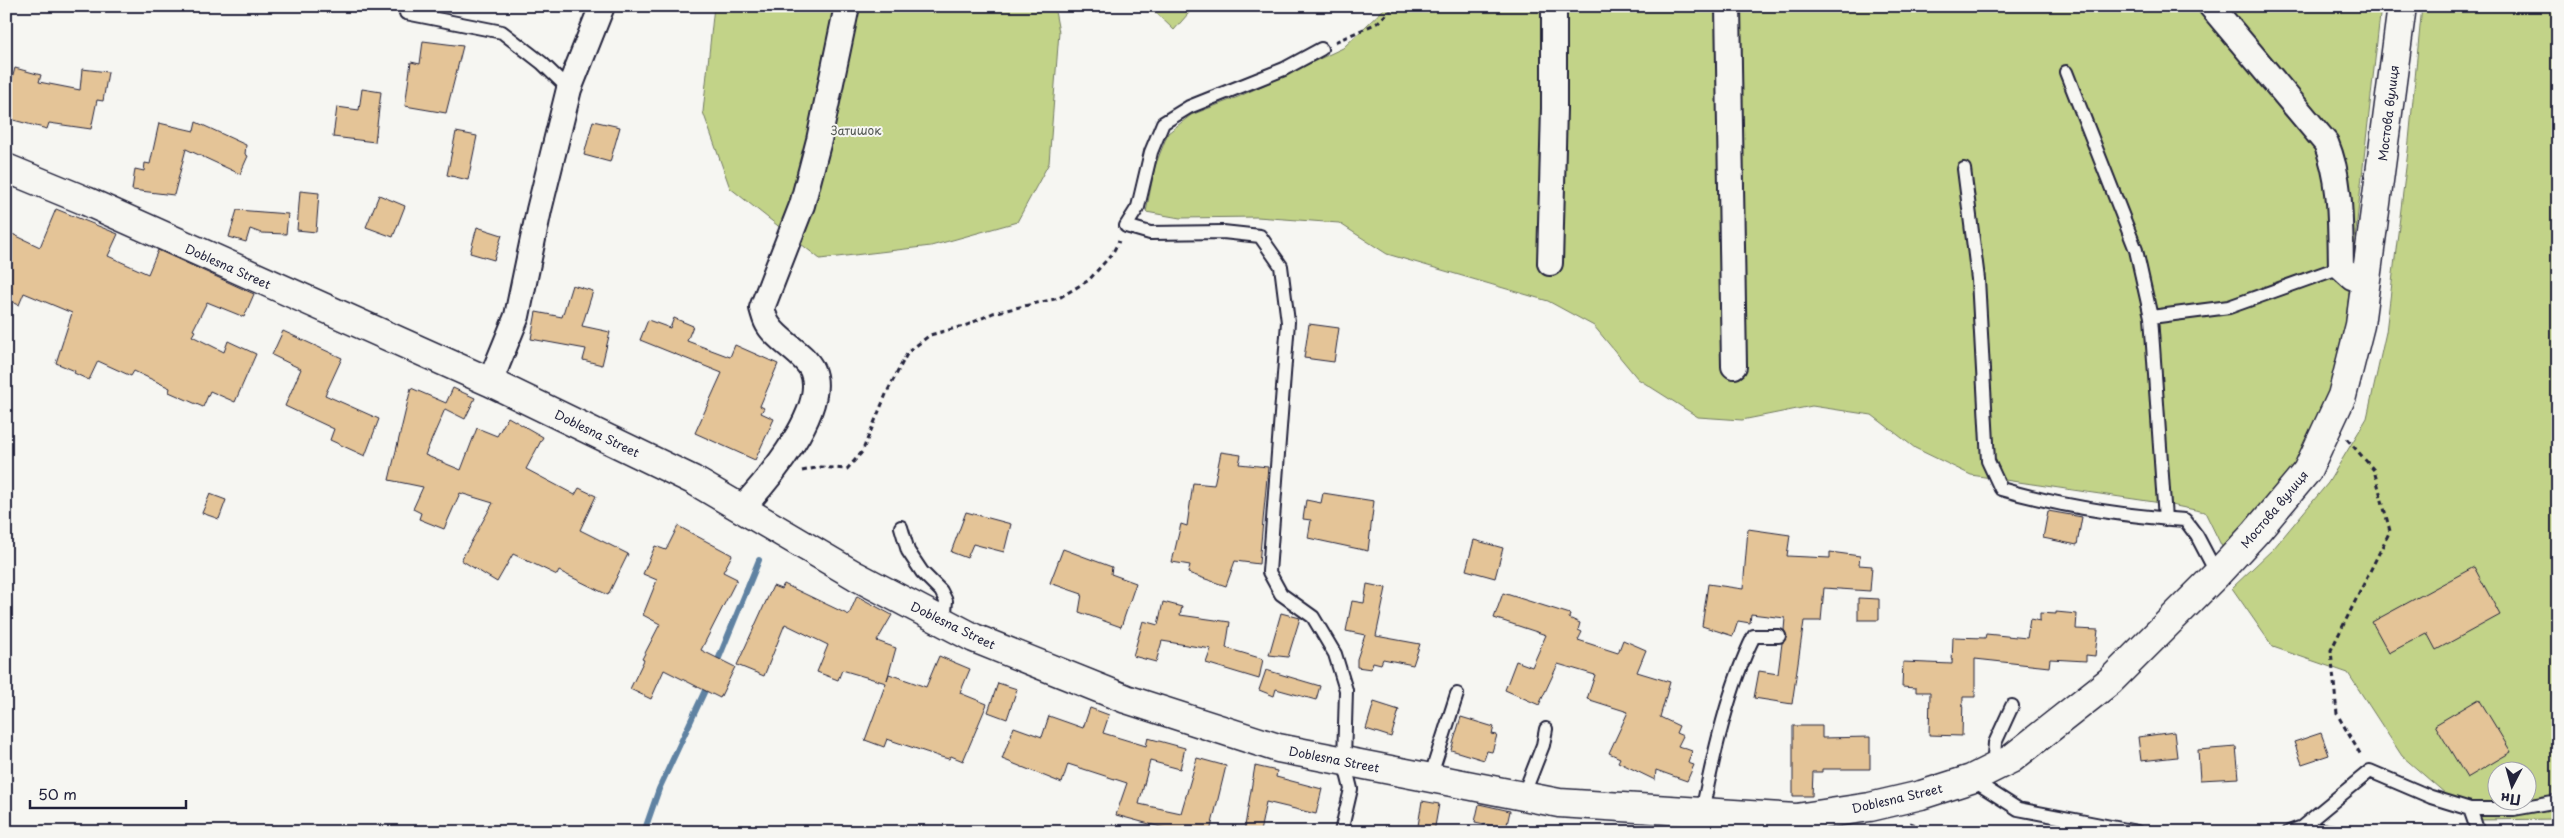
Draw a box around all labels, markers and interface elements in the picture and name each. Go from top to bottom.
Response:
street label: Мостова вулиця [2373,64,2403,162]
park label: Затишок [831,121,882,139]
street label: Doblesna Street [182,239,274,293]
street label: Doblesna Street [552,405,643,461]
street label: Мостова вулиця [2236,466,2312,552]
street label: Doblesna Street [908,597,999,653]
street label: Doblesna Street [1287,741,1381,777]
north arrow [2486,760,2536,810]
scale bar [30,778,186,810]
street label: Doblesna Street [1850,779,1944,817]
text: 50 m [38,782,77,805]
text: Пн [2499,788,2522,811]

